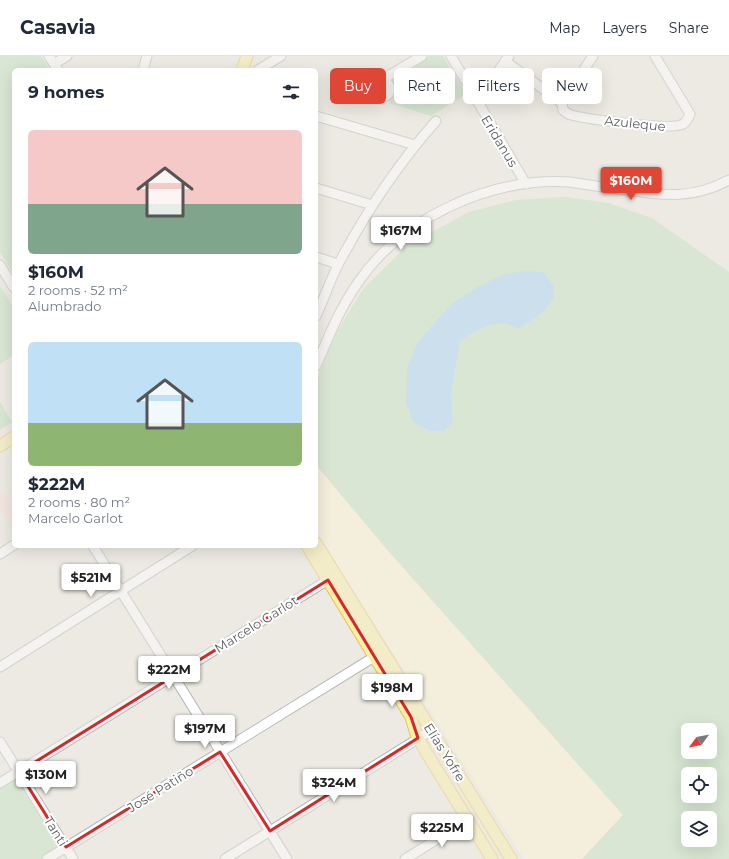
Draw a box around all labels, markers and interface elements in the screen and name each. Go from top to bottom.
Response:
text: Casavia [20,16,96,39]
text: Map [549,19,580,37]
text: Layers [602,19,647,37]
text: Share [669,19,709,37]
chip: Buy [330,68,386,104]
chip: Rent [394,68,455,104]
chip: Filters [463,68,534,104]
chip: New [542,68,602,104]
icon: filters [280,81,302,103]
text: 9 homes [28,82,104,102]
street label: Eridanus [478,112,522,170]
street label: Azuleque [604,112,667,134]
icon: home [129,156,201,228]
pin: $160M [603,167,659,201]
text: $160M [610,172,652,188]
pin: $167M [373,217,429,251]
text: $167M [380,222,422,238]
text: $160M [28,262,84,282]
text: 2 rooms · 52 m² [28,282,128,298]
text: Alumbrado [28,298,101,314]
icon: home [129,368,201,440]
text: $222M [28,474,85,494]
text: 2 rooms · 80 m² [28,494,130,510]
text: Marcelo Garlot [28,510,123,526]
pin: $521M [63,564,119,598]
text: $521M [70,569,112,585]
street label: Marcelo Garlot [211,592,301,656]
pin: $222M [141,656,197,690]
text: $222M [147,661,191,677]
pin: $198M [364,674,420,708]
text: $198M [371,679,413,695]
pin: $197M [177,715,233,749]
text: $197M [184,720,226,736]
street label: Elías Yofre [421,720,469,784]
north arrow [681,723,717,759]
map controls [681,723,717,847]
pin: $130M [18,761,74,795]
street label: José Patiño [123,762,196,816]
text: $130M [25,766,67,782]
button: locate [681,767,717,803]
pin: $324M [306,769,362,803]
text: $324M [312,774,356,790]
button: layers [681,811,717,847]
street label: Tanti [41,813,71,849]
pin: $225M [414,814,470,848]
text: $225M [420,819,464,835]

